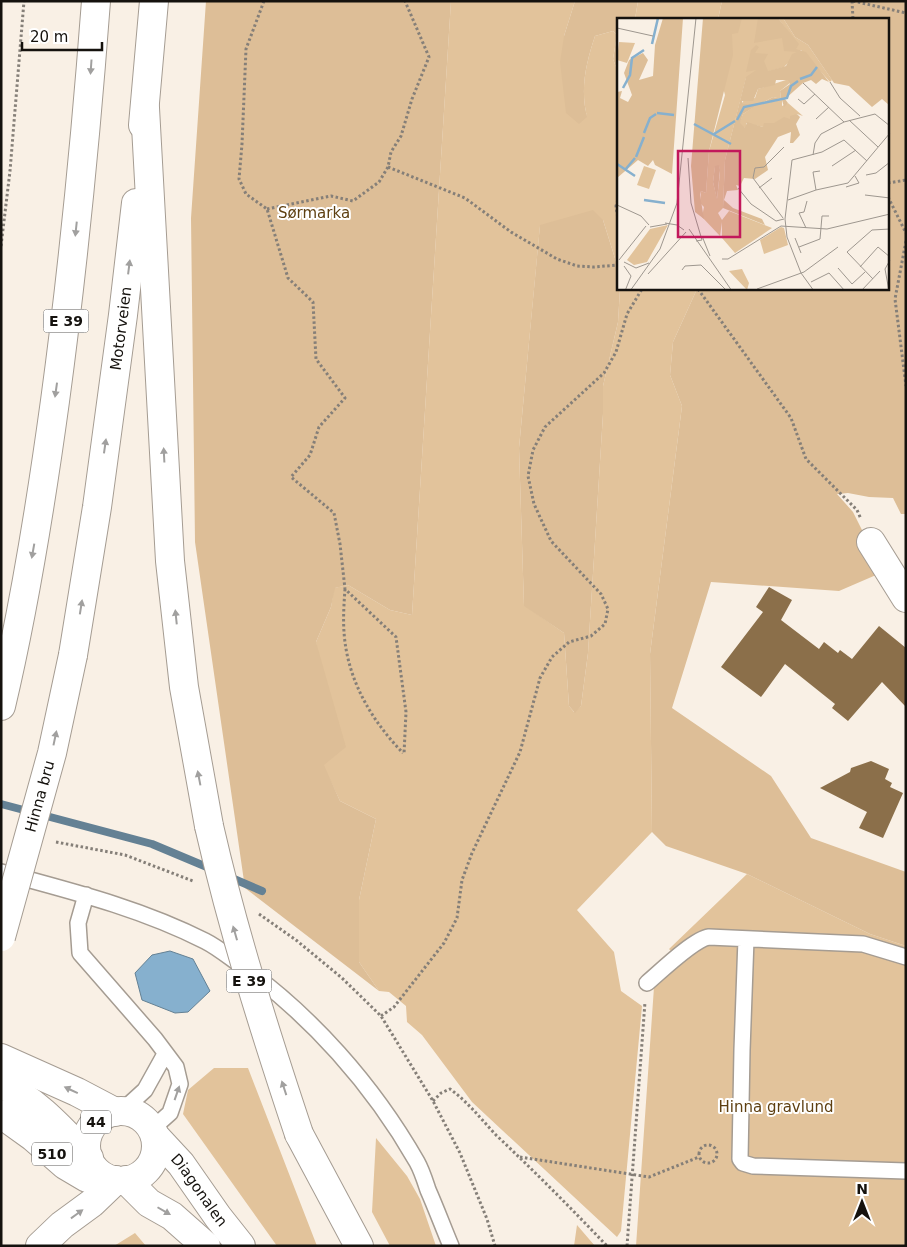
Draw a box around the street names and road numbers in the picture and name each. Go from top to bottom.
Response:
street label: Motorveien [107,286,135,372]
road number: E 39 [44,310,88,332]
street label: Hinna bru [21,758,59,834]
road number: E 39 [226,969,272,992]
road number: 44 [81,1110,111,1134]
road number: 510 [32,1142,72,1166]
street label: Diagonalen [167,1150,231,1230]

